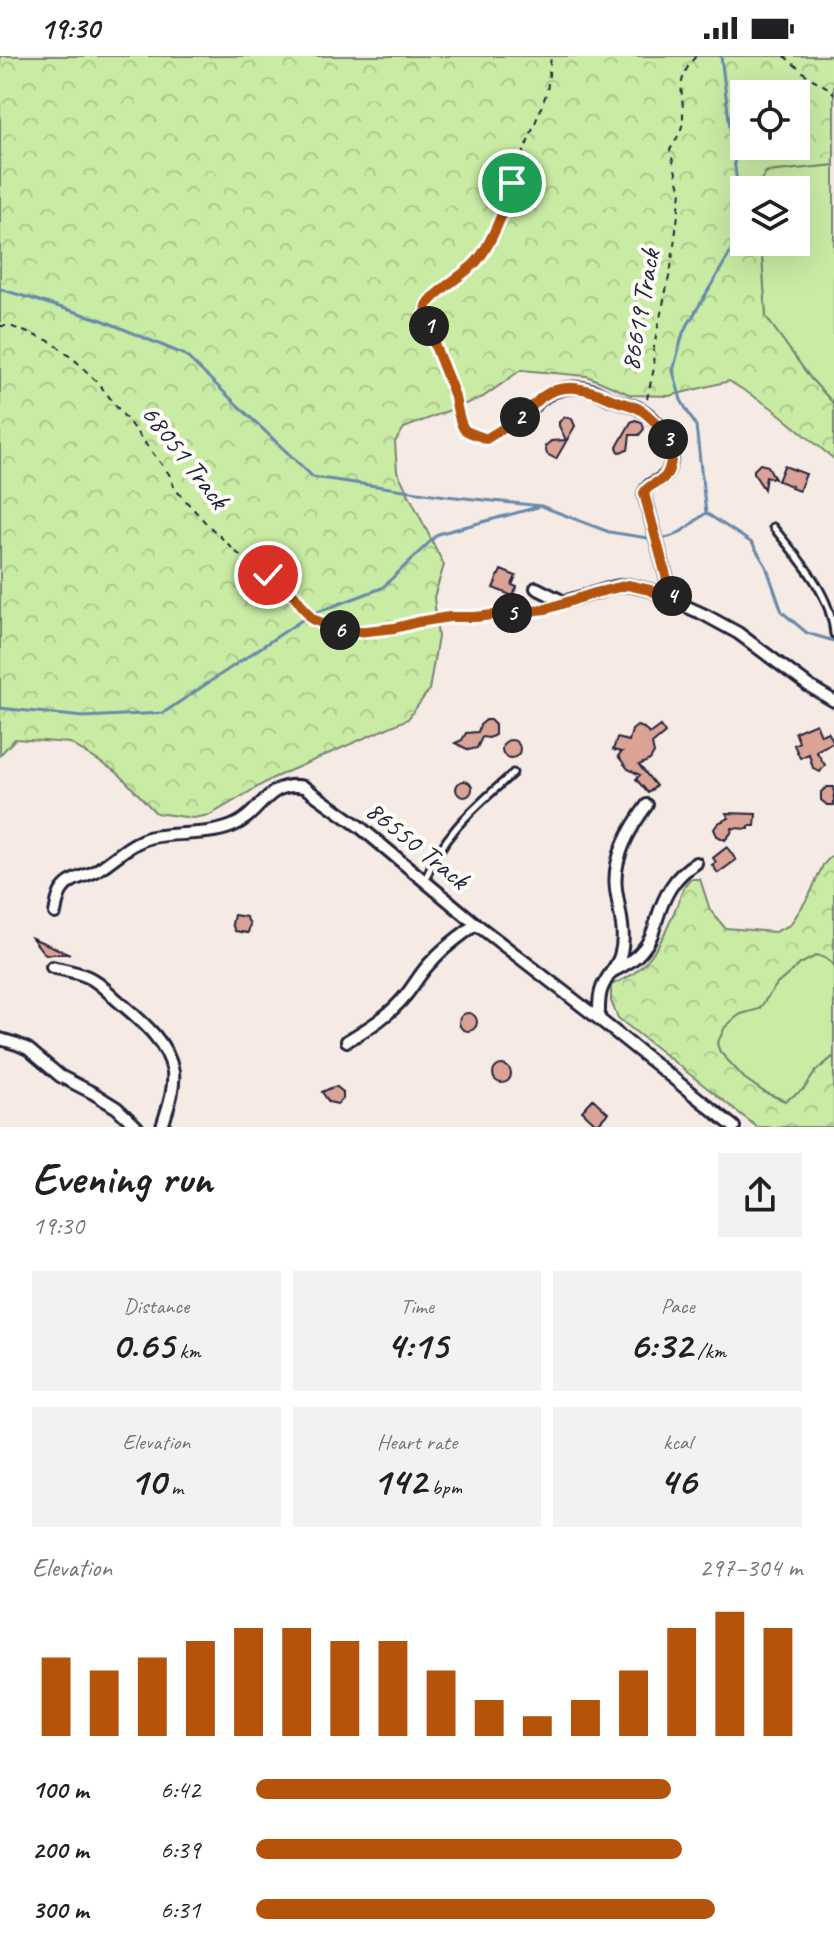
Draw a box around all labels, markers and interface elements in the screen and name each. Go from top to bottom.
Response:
text: 19:30 [40,9,100,47]
map controls [730,80,810,256]
button: locate [730,80,810,160]
pin [478,149,546,217]
icon: arrive [490,161,534,205]
button: layers [730,176,810,256]
street label: 86619 Track [612,245,668,373]
pin: 1 [409,306,449,346]
text: 1 [424,312,434,340]
street label: 68051 Track [134,397,238,517]
pin: 2 [500,397,540,437]
text: 2 [515,403,525,431]
pin: 3 [648,419,688,459]
text: 3 [663,425,673,453]
pin [234,541,302,609]
icon: check [246,553,290,597]
pin: 4 [652,576,692,616]
text: 4 [667,582,677,610]
pin: 5 [492,593,532,633]
text: 5 [507,599,517,627]
pin: 6 [320,610,360,650]
text: 6 [335,616,345,644]
street label: 86550 Track [359,792,478,898]
text: Evening run [32,1151,212,1206]
button: share [718,1153,802,1237]
text: 19:30 [32,1209,84,1242]
text: Distance [124,1292,189,1320]
text: Time [400,1292,434,1320]
text: Pace [661,1292,695,1320]
text: 0.65 [112,1320,174,1370]
text: 4:15 [386,1320,448,1370]
text: 6:32 [629,1320,692,1370]
text: km [174,1337,201,1365]
text: /km [692,1337,726,1365]
text: Elevation [122,1428,190,1456]
text: Heart rate [377,1428,457,1456]
text: kcal [663,1428,692,1456]
text: 10 [130,1456,166,1506]
text: 142 [372,1456,426,1506]
text: 46 [659,1456,696,1506]
text: m [166,1473,183,1501]
text: bpm [426,1473,462,1501]
text: Elevation [32,1551,112,1584]
text: 297–304 m [699,1551,802,1584]
text: 100 m [32,1773,88,1806]
text: 6:42 [160,1773,200,1806]
text: 200 m [32,1833,88,1866]
text: 6:39 [160,1833,200,1866]
text: 300 m [32,1893,88,1926]
text: 6:31 [160,1893,200,1926]

